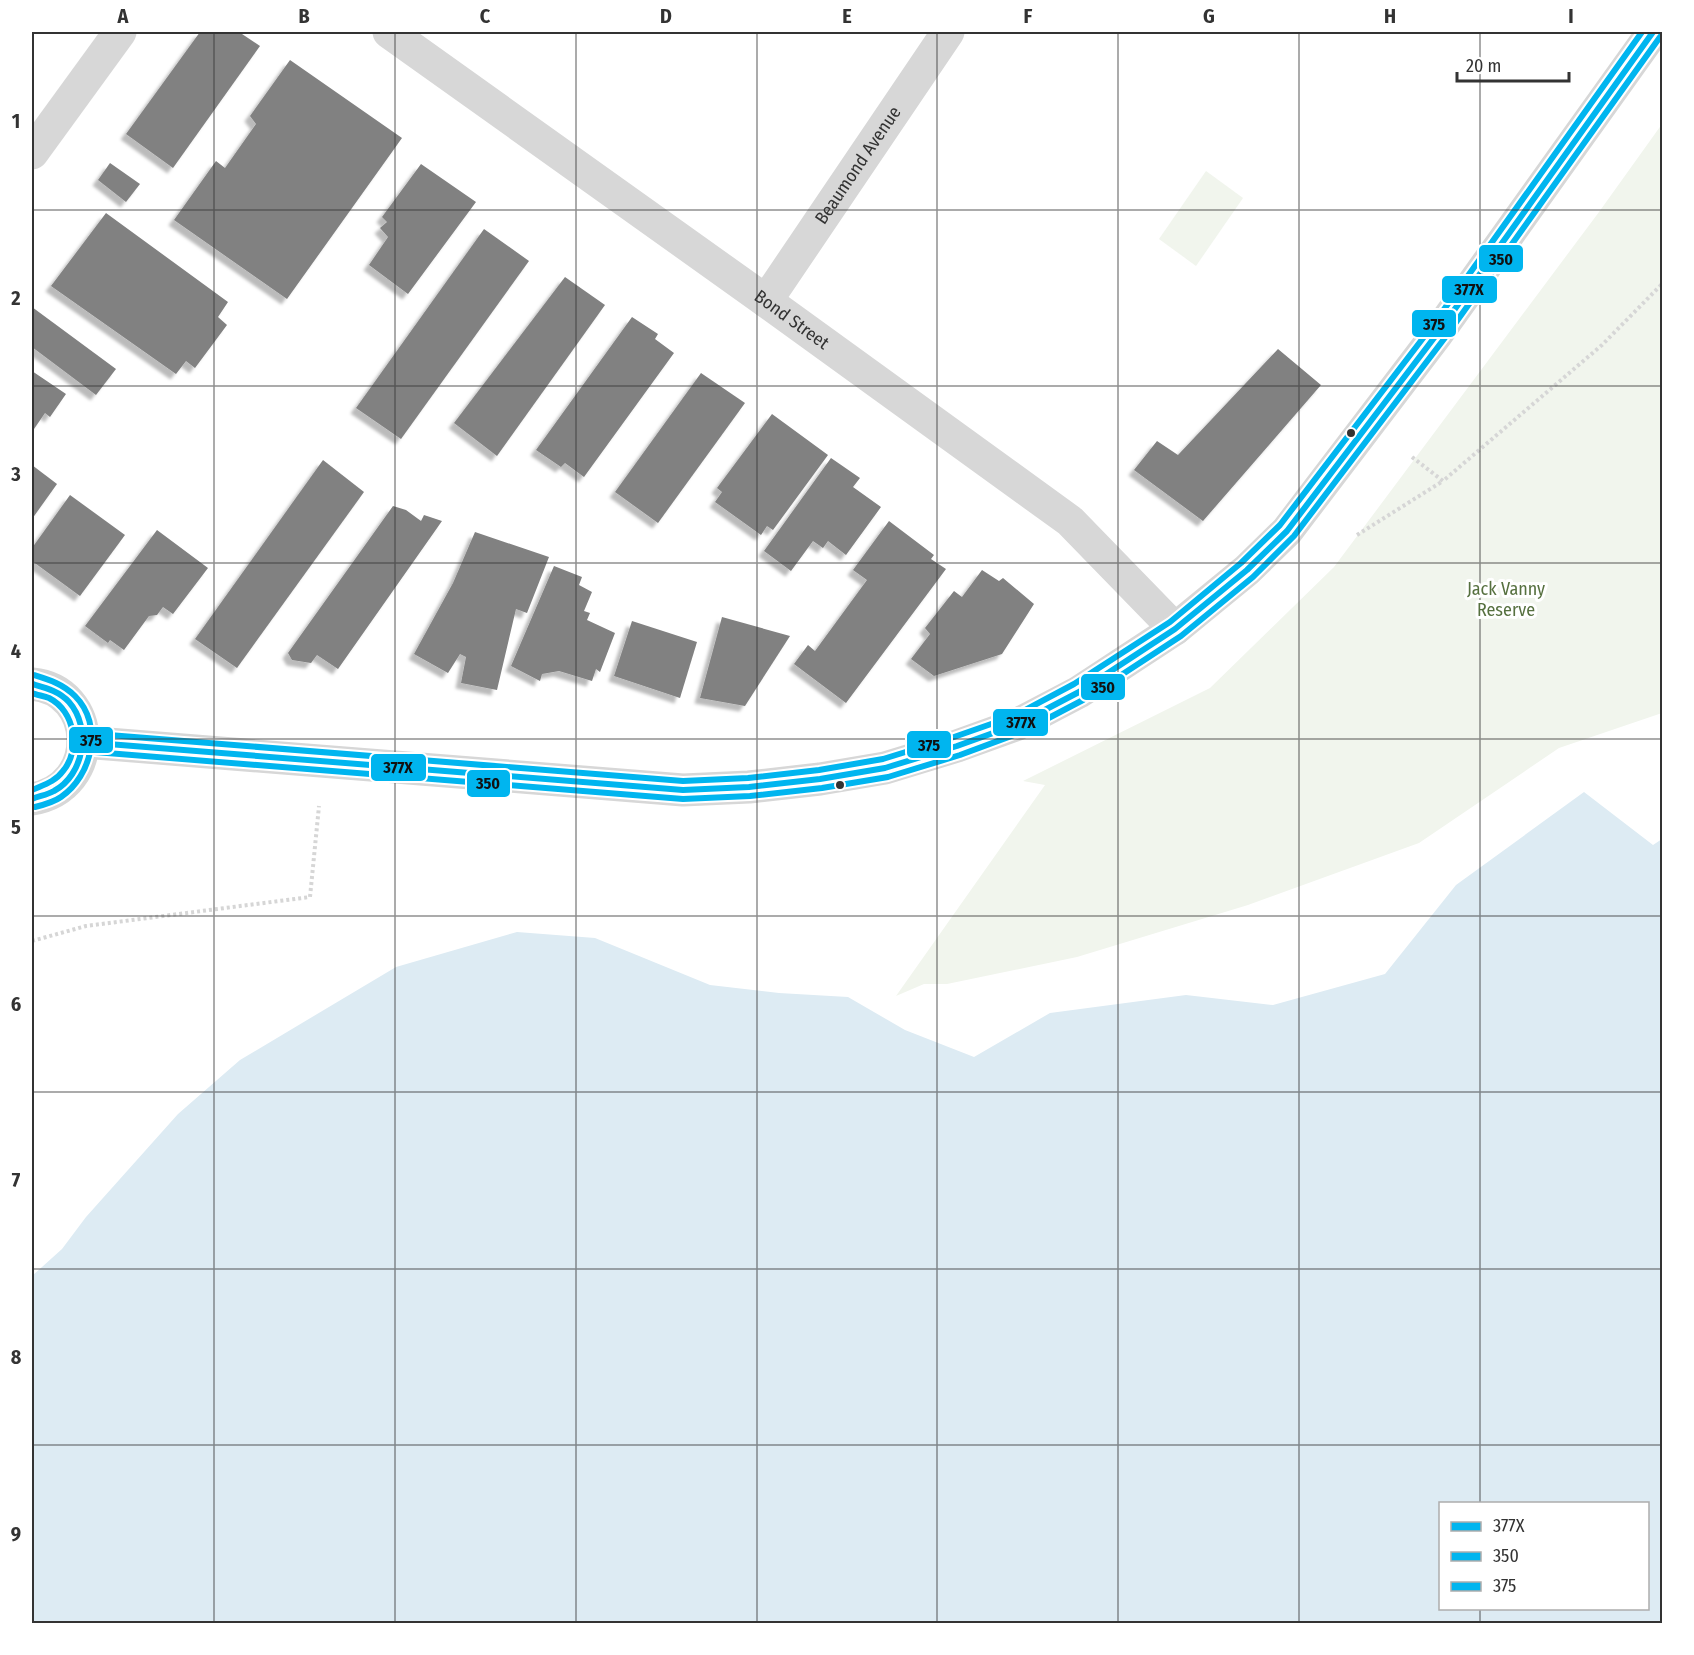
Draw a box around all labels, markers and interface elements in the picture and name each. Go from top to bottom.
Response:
text: A [117,4,130,28]
text: B [298,4,310,28]
text: C [480,4,491,28]
text: D [660,4,672,28]
text: E [842,4,852,28]
text: F [1024,4,1033,28]
text: G [1203,4,1215,28]
text: H [1384,4,1396,28]
text: I [1568,4,1574,28]
scale bar [1457,45,1570,83]
text: 20 m [1466,55,1501,77]
street label: Beaumond Avenue [810,102,906,228]
text: 1 [12,109,20,133]
line badge: 350 [1478,244,1524,273]
text: 350 [1488,250,1513,269]
line badge: 377X [1441,275,1498,304]
text: 377X [1453,280,1484,299]
street label: Bond Street [750,285,834,354]
text: 2 [10,286,21,310]
line badge: 375 [1411,309,1457,338]
text: 375 [1422,315,1445,334]
unlabelled marker [1345,427,1357,439]
text: 3 [10,462,21,486]
park label: Jack Vanny Reserve [1467,578,1545,621]
text: 4 [11,639,21,663]
line badge: 350 [1080,673,1126,701]
text: 350 [1090,678,1115,697]
line badge: 377X [992,708,1049,737]
text: 377X [1005,713,1036,732]
line badge: 375 [68,726,114,754]
line badge: 375 [906,730,952,759]
text: 375 [79,731,102,750]
text: 375 [917,736,940,755]
line badge: 377X [370,753,427,782]
text: 377X [382,758,413,777]
line badge: 350 [466,769,511,798]
text: 350 [475,774,500,793]
unlabelled marker [834,779,846,791]
text: 5 [11,815,21,839]
text: 6 [11,992,21,1016]
text: 7 [12,1168,21,1192]
text: 8 [11,1345,22,1369]
legend [1439,1502,1649,1610]
text: 377X [1493,1515,1525,1537]
text: 9 [11,1522,21,1546]
text: 350 [1493,1545,1519,1567]
text: 375 [1493,1575,1516,1597]

